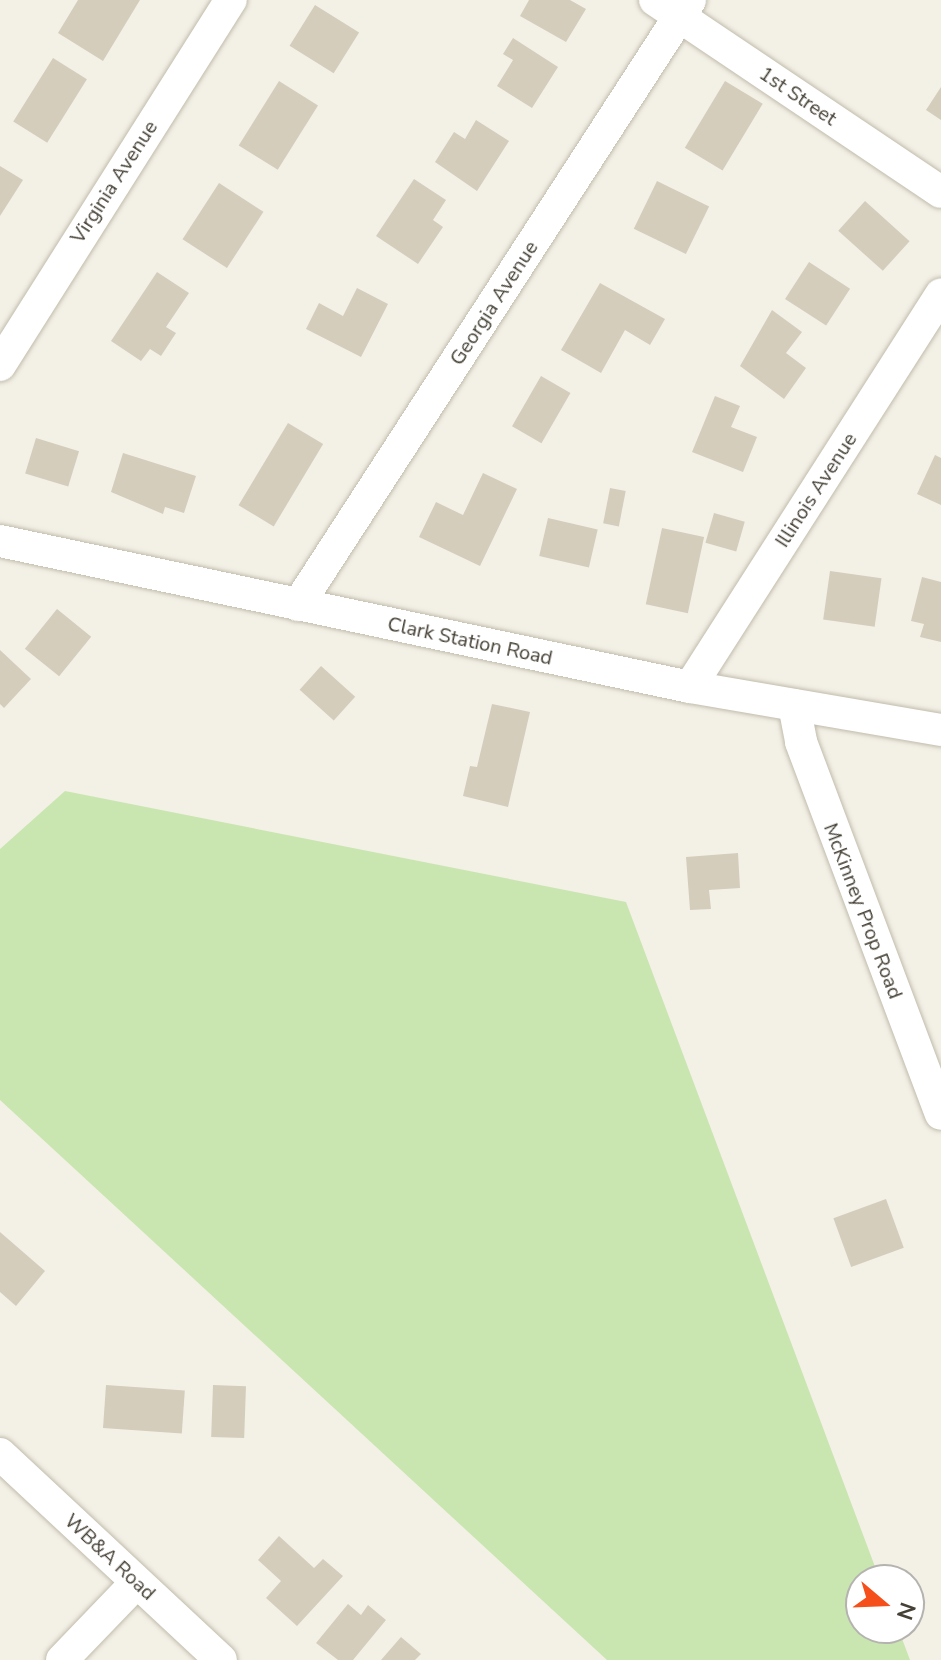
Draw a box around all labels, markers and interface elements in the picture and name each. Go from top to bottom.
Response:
street label: 1st Street [755,61,841,131]
street label: Virginia Avenue [65,116,163,248]
street label: Georgia Avenue [445,236,543,370]
street label: Illinois Avenue [770,428,862,552]
street label: Clark Station Road [385,612,555,670]
street label: McKinney Prop Road [818,820,908,1002]
street label: WB&A Road [60,1509,160,1605]
north arrow [845,1564,925,1644]
text: N [889,1598,923,1624]

